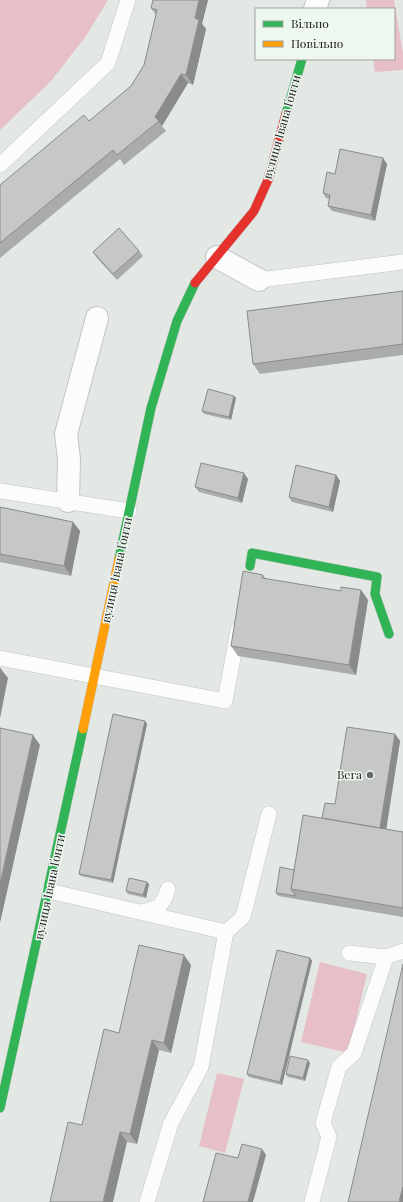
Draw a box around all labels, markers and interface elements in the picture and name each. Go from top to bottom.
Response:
legend [255,8,395,60]
text: Вільно [291,15,329,31]
text: Повільно [291,35,344,51]
street label: вулиця Івана Ґонти [258,72,304,181]
street label: вулиця Івана Ґонти [97,515,135,624]
place label: Вега [337,766,362,782]
marker: Вега [365,770,375,780]
street label: вулиця Івана Ґонти [30,832,68,941]

